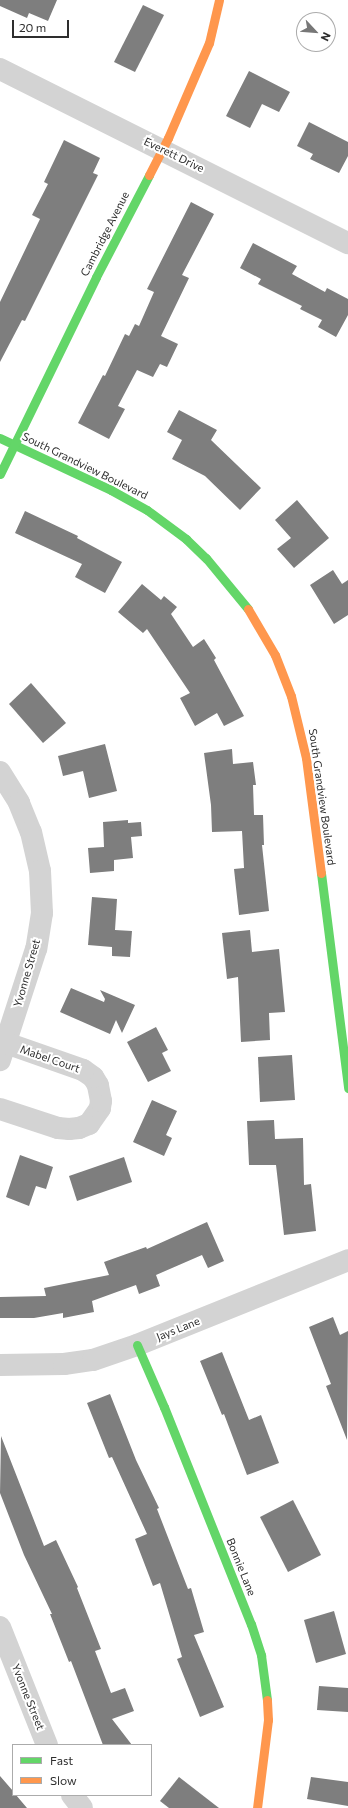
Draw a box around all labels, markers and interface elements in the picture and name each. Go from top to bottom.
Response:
scale bar [14,12,71,38]
north arrow [296,12,336,52]
text: 20 m [19,20,46,34]
text: N [319,30,334,44]
street label: Everett Drive [142,135,206,175]
street label: Cambridge Avenue [78,189,132,279]
street label: South Grandview Boulevard [20,430,150,502]
street label: South Grandview Boulevard [306,728,338,866]
street label: Yvonne Street [11,937,43,1009]
street label: Mabel Court [18,1043,82,1075]
street label: Jays Lane [154,1314,202,1344]
street label: Bonnie Lane [223,1536,259,1598]
street label: Yvonne Street [9,1662,47,1732]
legend [12,1744,152,1796]
text: Fast [50,1753,73,1767]
text: Slow [50,1773,77,1787]

